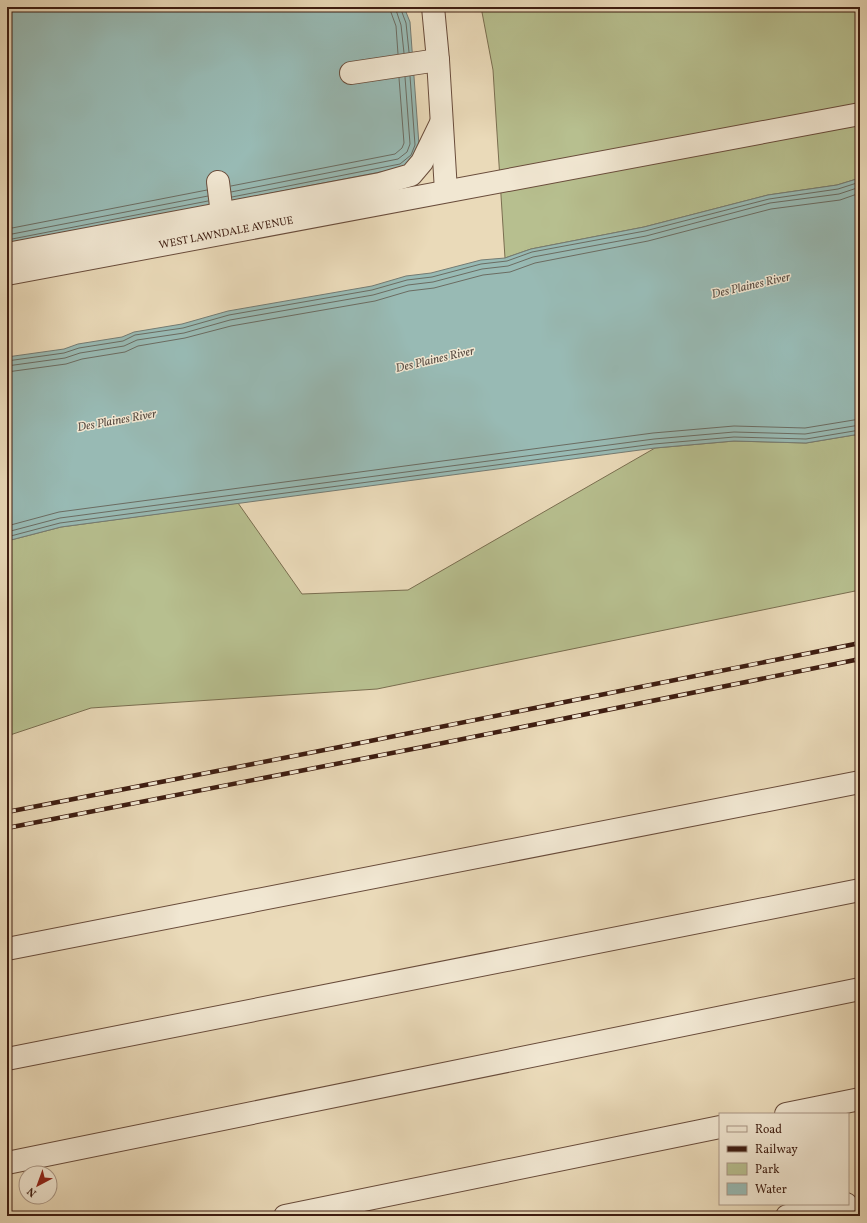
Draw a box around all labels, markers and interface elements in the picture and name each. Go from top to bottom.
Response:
street label: WEST LAWNDALE AVENUE [158,213,295,253]
water label: Des Plaines River [710,269,792,303]
water label: Des Plaines River [394,343,476,377]
water label: Des Plaines River [76,406,158,436]
legend [719,1113,849,1205]
text: Road [755,1122,782,1138]
text: Railway [755,1142,798,1158]
text: Park [755,1162,780,1178]
north arrow [18,1165,58,1205]
text: Water [755,1182,787,1198]
text: N [24,1183,40,1200]

